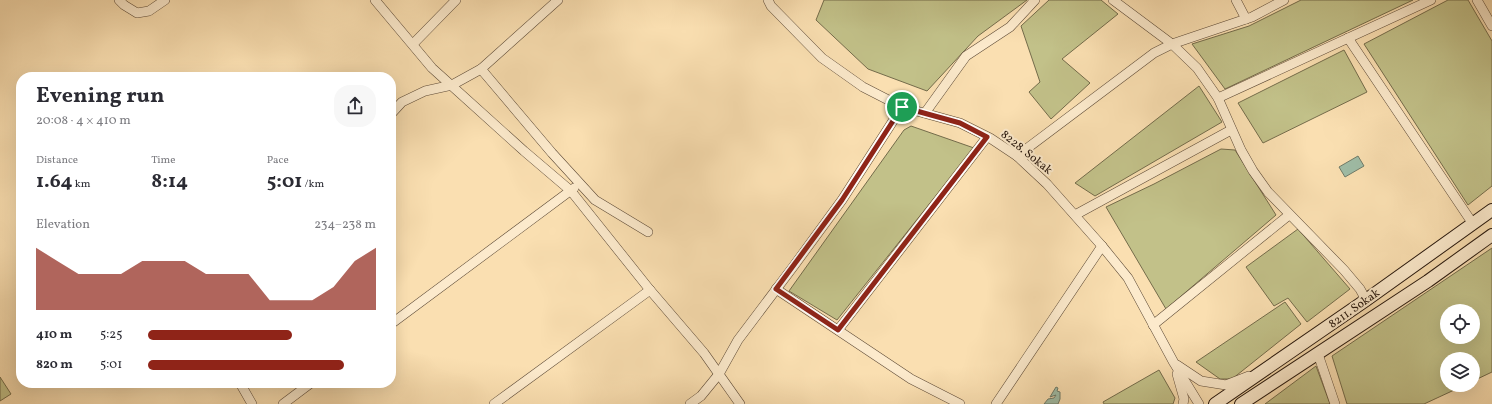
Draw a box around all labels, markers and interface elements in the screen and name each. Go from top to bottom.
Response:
text: Evening run [36,81,165,112]
button: share [334,85,376,127]
pin [885,90,919,124]
icon: arrive [891,96,913,118]
text: 20:08 · 4 × 410 m [36,112,131,130]
street label: 8228. Sokak [997,127,1056,179]
text: Distance [36,153,78,168]
text: Time [151,153,175,168]
text: Pace [267,153,289,168]
text: 1.64 [36,168,73,196]
text: 8:14 [151,168,188,196]
text: 5:01 [267,168,302,196]
text: km [73,177,90,192]
text: /km [302,177,324,192]
text: Elevation [36,216,90,234]
text: 234–238 m [314,216,376,234]
street label: 8211. Sokak [1326,285,1384,332]
map controls [1440,304,1480,392]
button: locate [1440,304,1480,344]
text: 410 m [36,326,72,344]
text: 5:25 [100,326,123,344]
button: layers [1440,352,1480,392]
text: 820 m [36,356,73,374]
text: 5:01 [100,356,122,374]

